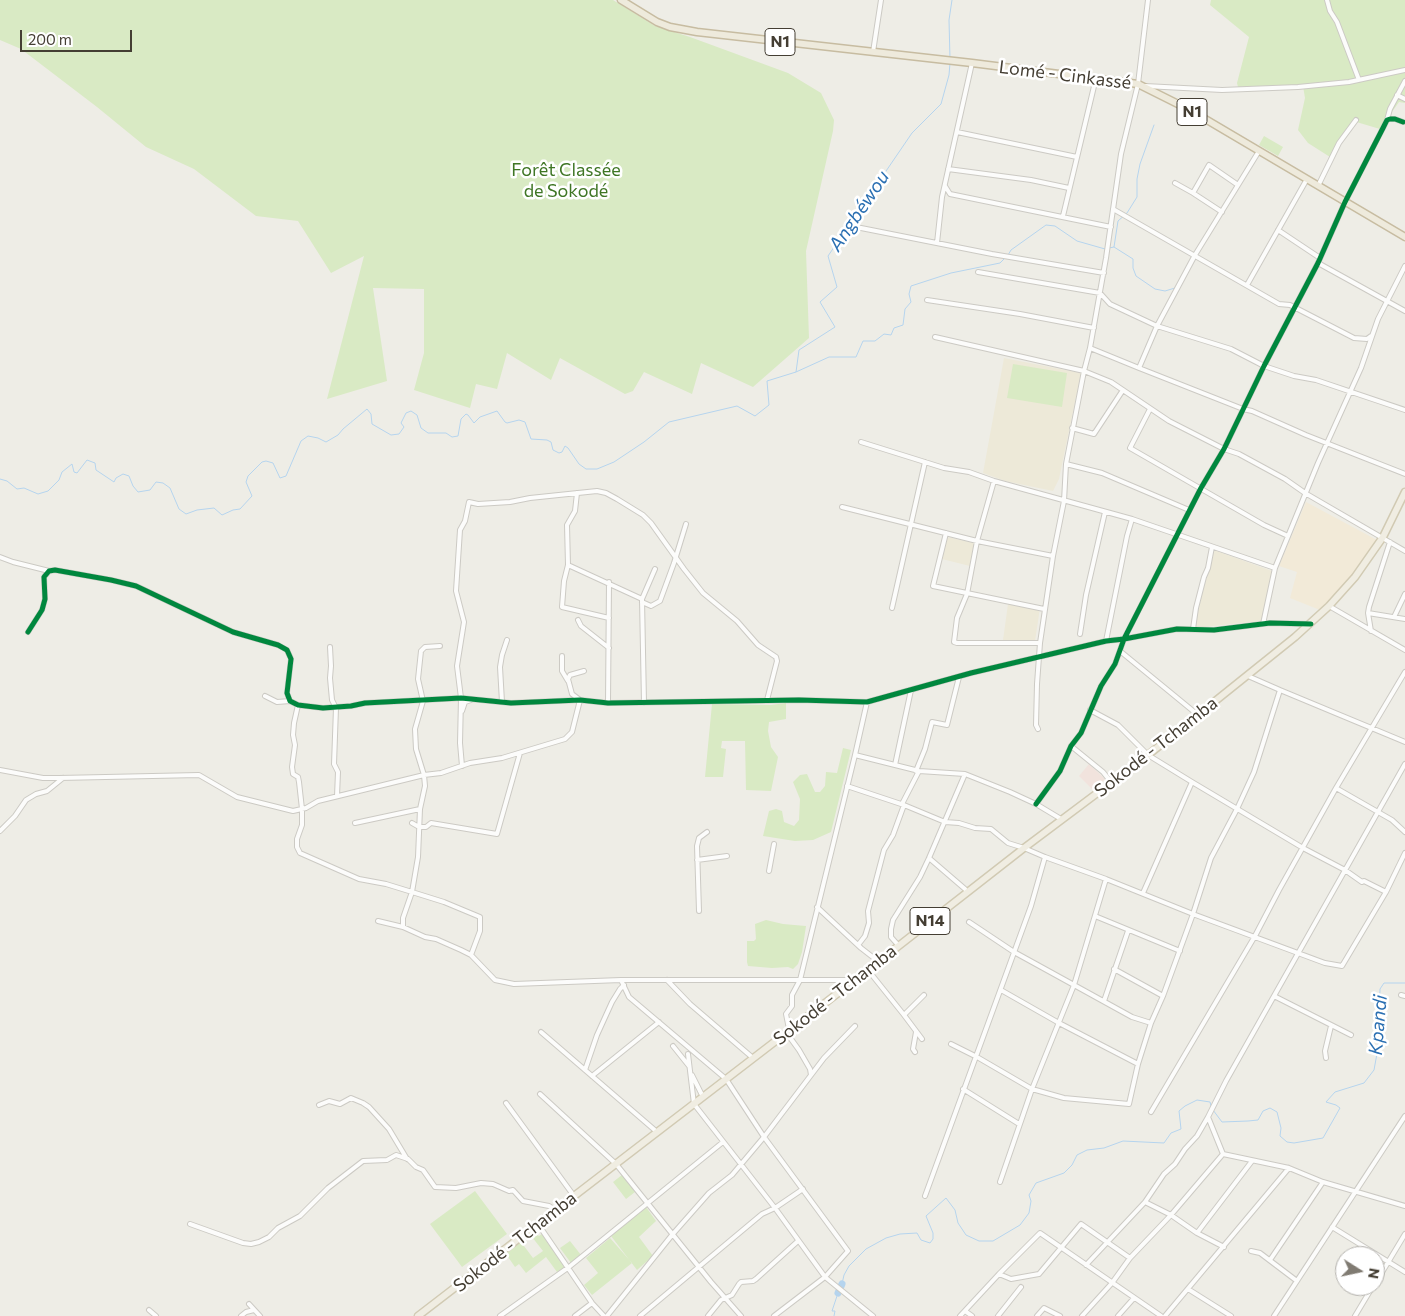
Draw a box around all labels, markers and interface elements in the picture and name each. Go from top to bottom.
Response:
scale bar [22,20,135,52]
road number: N1 [765,28,795,56]
text: 200 m [28,30,72,48]
street label: Lomé - Cinkassé [998,56,1132,94]
road number: N1 [1177,98,1207,125]
park label: Forêt Classée de Sokodé [511,159,621,202]
water label: Angbéwou [824,166,894,256]
street label: Sokodé - Tchamba [1090,692,1222,802]
road number: N14 [910,908,950,934]
street label: Sokodé - Tchamba [769,940,901,1050]
water label: Kpandi [1364,994,1392,1056]
street label: Sokodé - Tchamba [449,1187,581,1297]
north arrow [1335,1246,1385,1296]
text: N [1365,1267,1384,1280]

